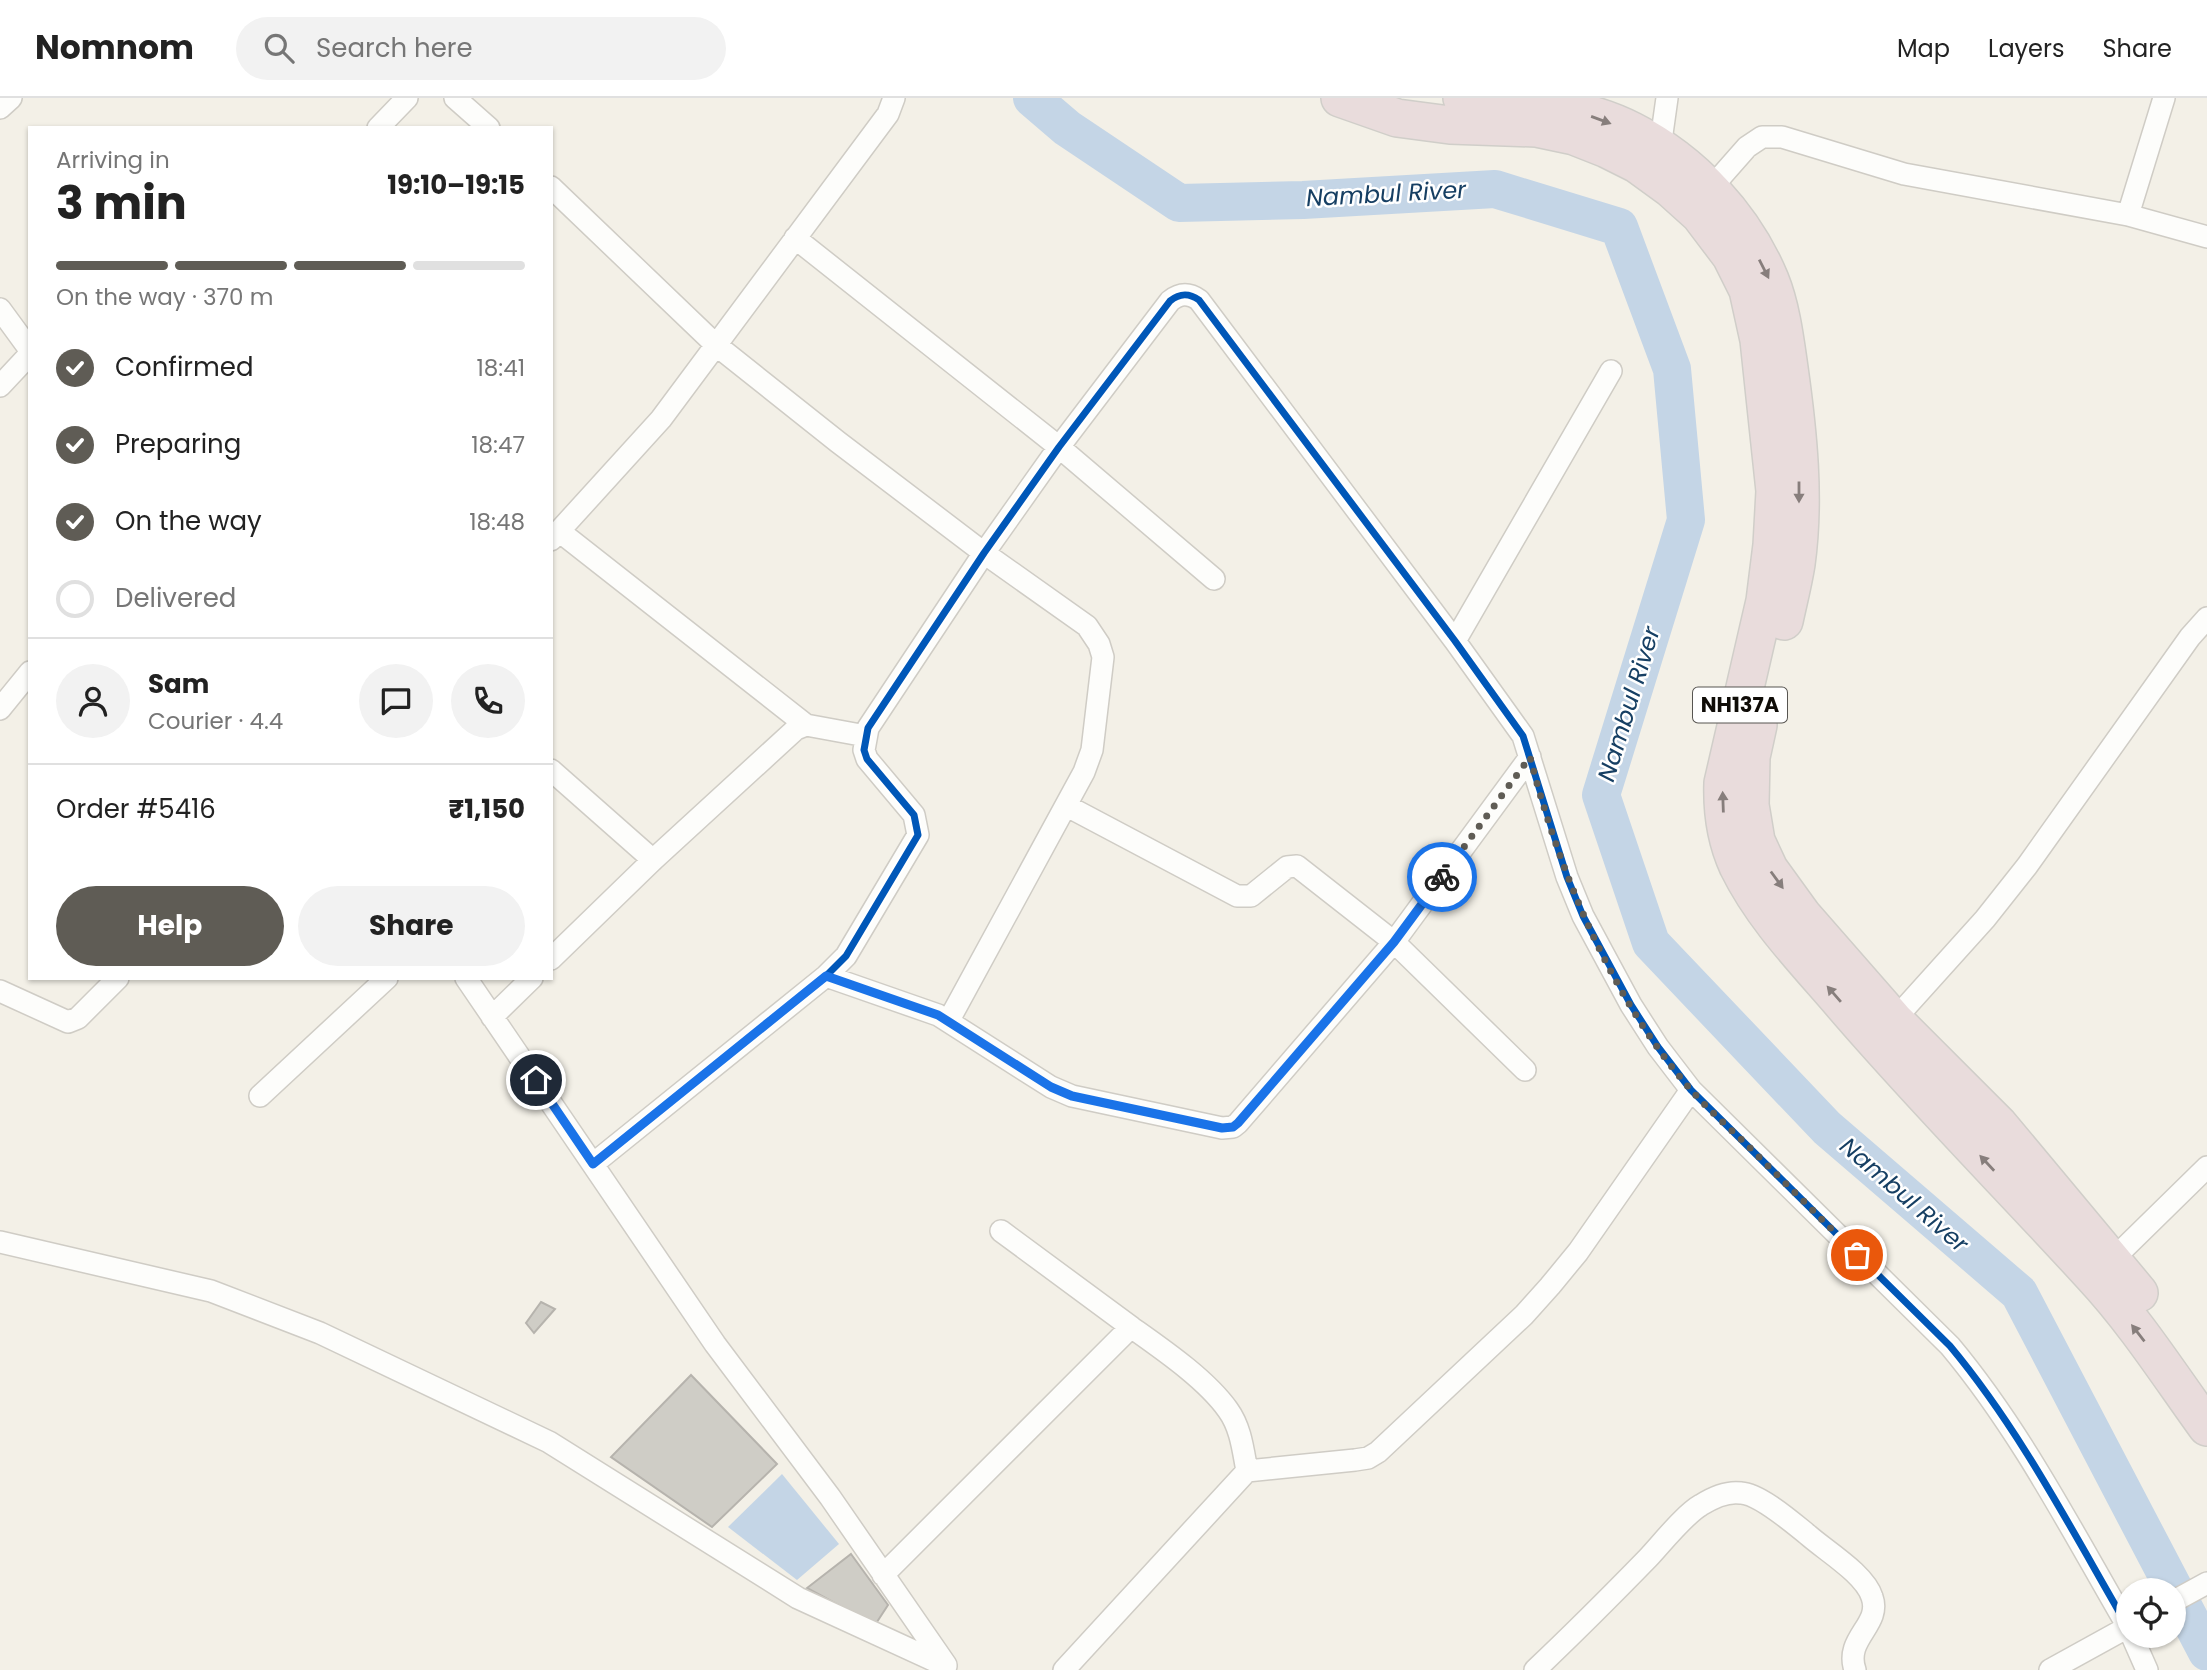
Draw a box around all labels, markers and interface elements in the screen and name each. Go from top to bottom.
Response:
search box [236,17,726,80]
text: Nomnom [35,24,194,71]
icon: search [260,29,298,67]
text: Search here [316,30,473,66]
text: Map [1897,32,1950,65]
text: Layers [1988,32,2064,65]
text: Share [2102,32,2172,65]
one-way arrow [1591,114,1612,125]
text: Arriving in [56,144,170,176]
text: 19:10–19:15 [387,167,525,203]
text: 3 min [56,171,187,235]
water label: Nambul River [1305,173,1468,214]
one-way arrow [1759,259,1770,279]
text: On the way · 370 m [56,281,273,313]
icon: check [56,349,94,387]
text: Confirmed [115,349,253,385]
text: 18:41 [476,352,525,384]
icon: check [56,426,94,464]
text: Preparing [115,426,241,462]
text: 18:47 [471,429,525,461]
one-way arrow [1793,481,1805,503]
icon: check [56,503,94,541]
text: On the way [115,503,262,539]
text: 18:48 [469,506,525,538]
text: Delivered [115,580,236,616]
water label: Nambul River [1589,621,1668,785]
button: person [56,664,130,738]
button: chat [359,664,433,738]
button: phone [451,664,525,738]
text: Sam [148,666,209,702]
road number: NH137A [1693,688,1787,722]
text: Courier · 4.4 [148,705,283,737]
one-way arrow [1718,790,1729,812]
text: Order #5416 [56,791,216,827]
text: ₹1,150 [449,791,525,827]
courier [1407,842,1477,912]
icon: bike [1423,858,1461,896]
one-way arrow [1770,871,1784,889]
button: Help [56,886,284,966]
button: Share [298,886,525,966]
one-way arrow [1827,986,1842,1003]
pin [506,1050,566,1110]
icon: home [517,1061,555,1099]
water label: Nambul River [1833,1130,1976,1260]
one-way arrow [1979,1154,1995,1172]
pin [1827,1225,1887,1285]
icon: bag [1838,1236,1876,1274]
one-way arrow [2130,1324,2145,1342]
map controls [2116,1578,2186,1648]
button: locate [2116,1578,2186,1648]

